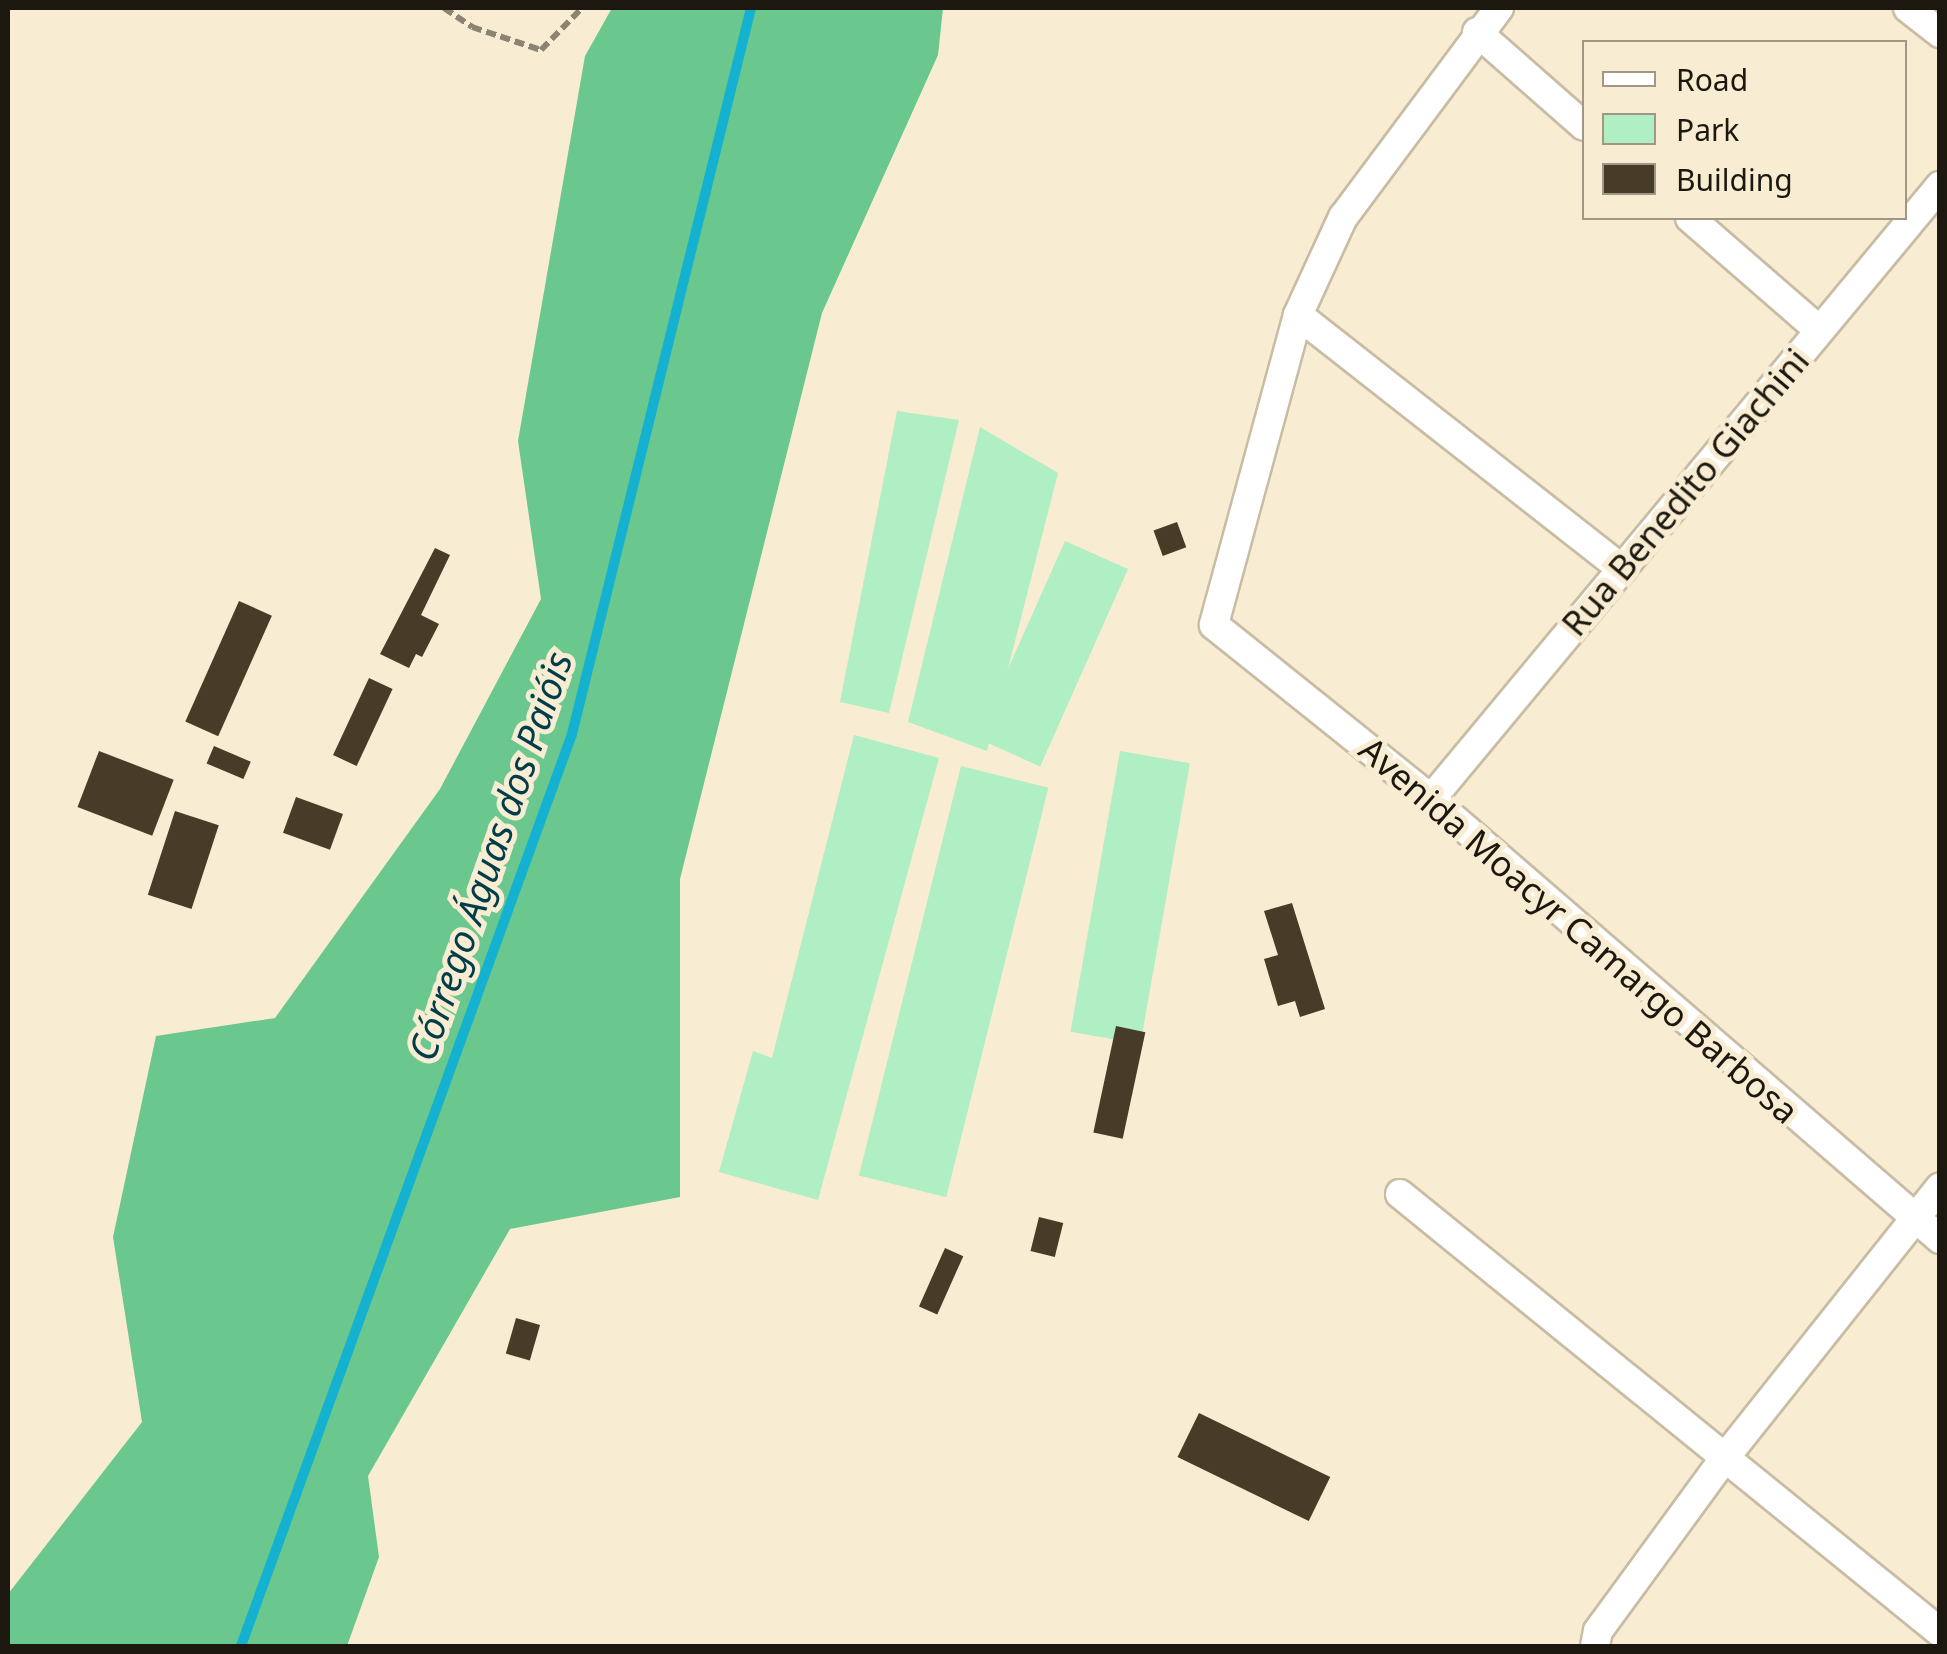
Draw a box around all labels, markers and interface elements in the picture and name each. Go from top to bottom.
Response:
legend [1582,40,1907,220]
text: Road [1676,59,1748,100]
text: Park [1676,109,1739,150]
text: Building [1676,159,1793,200]
street label: Rua Benedito Giachini [1553,340,1817,644]
water label: Córrego Águas dos Paióis [399,646,581,1066]
street label: Avenida Moacyr Camargo Barbosa [1351,728,1807,1132]

